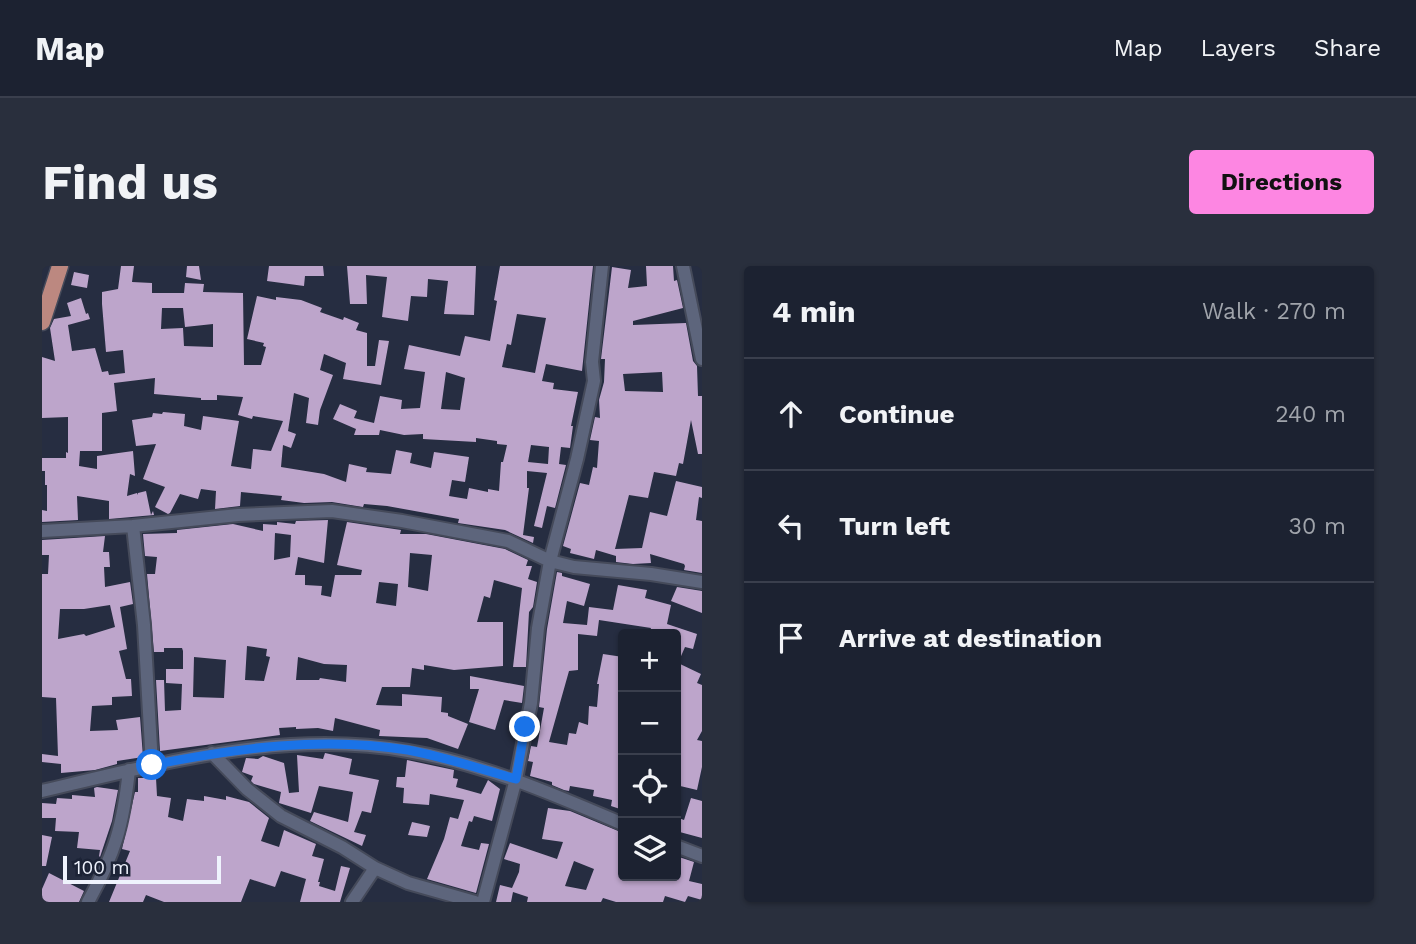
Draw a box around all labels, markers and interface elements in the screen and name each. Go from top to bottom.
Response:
text: Map [35,29,105,68]
text: Map [1114,34,1162,62]
text: Layers [1200,34,1276,62]
text: Share [1314,34,1381,62]
button: Directions [1189,150,1374,214]
text: Find us [42,153,218,211]
text: 4 min [772,294,856,329]
text: Walk · 270 m [1202,298,1346,325]
icon: ahead [772,395,810,433]
text: Continue [839,399,955,429]
text: 240 m [1275,401,1346,428]
icon: left [772,507,810,545]
text: Turn left [839,511,950,541]
text: 30 m [1289,513,1346,540]
icon: arrive [772,619,810,657]
text: Arrive at destination [839,623,1102,653]
map controls [618,629,681,881]
button: + [618,629,681,692]
button: − [618,692,681,755]
route end [509,711,540,742]
route start [136,749,167,780]
button: locate [618,755,681,818]
button: layers [618,818,681,881]
scale bar [63,853,220,885]
text: 100 m [74,856,130,879]

